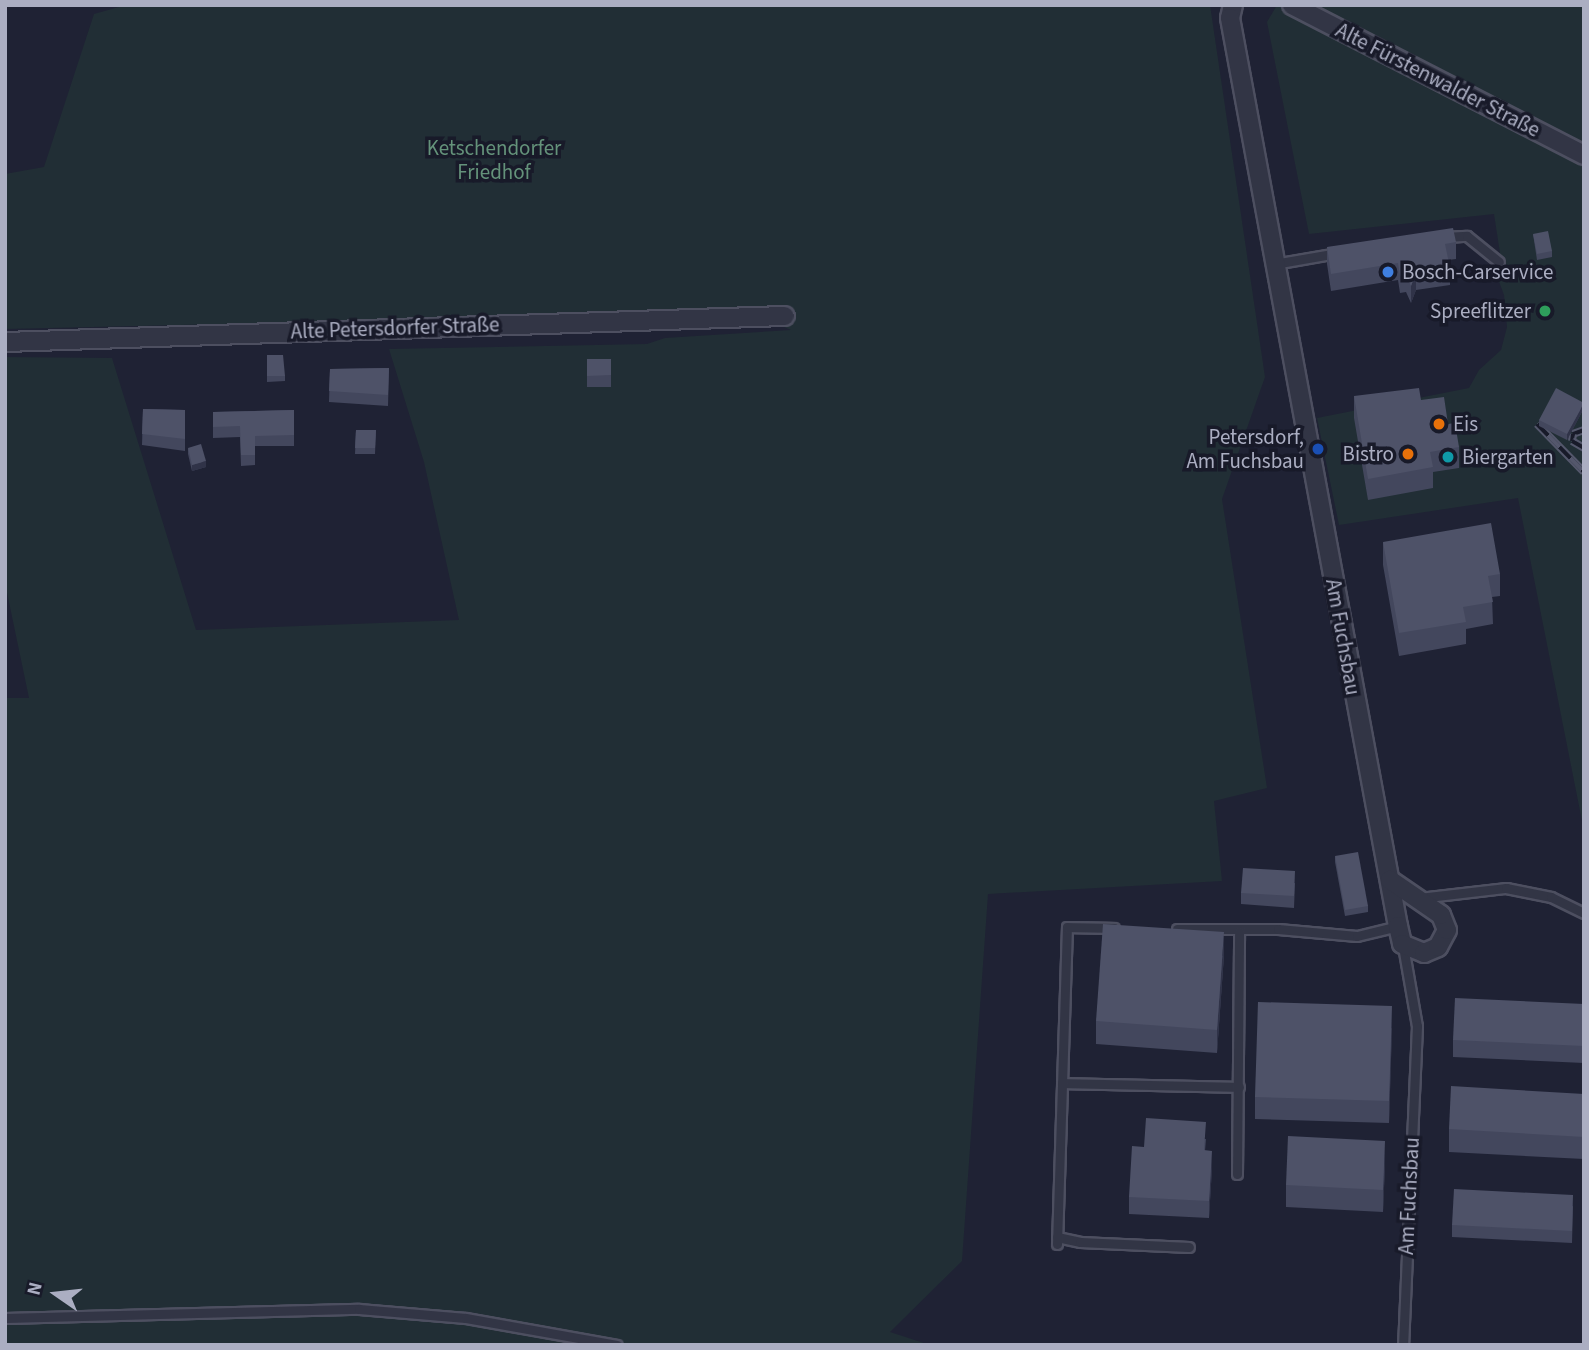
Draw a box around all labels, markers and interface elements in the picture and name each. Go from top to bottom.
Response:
street label: Alte Fürstenwalder Straße [1332,17,1544,143]
park label: Ketschendorfer Friedhof [427,135,561,185]
place label: Bosch-Carservice [1402,259,1553,285]
marker: Bosch-Carservice [1380,264,1396,280]
place label: Spreeflitzer [1430,298,1531,324]
marker: Spreeflitzer [1537,303,1553,319]
street label: Alte Petersdorfer Straße [290,312,500,344]
place label: Eis [1453,411,1478,437]
marker: Eis [1431,416,1447,432]
place label: Petersdorf, Am Fuchsbau [1186,424,1304,474]
marker: Petersdorf, Am Fuchsbau [1310,441,1326,457]
place label: Bistro [1343,441,1394,467]
place label: Biergarten [1462,444,1554,470]
marker: Bistro [1400,446,1416,462]
marker: Biergarten [1440,449,1456,465]
street label: Am Fuchsbau [1320,577,1366,697]
street label: Am Fuchsbau [1393,1137,1425,1255]
north arrow [21,1259,91,1329]
text: N [21,1279,50,1298]

